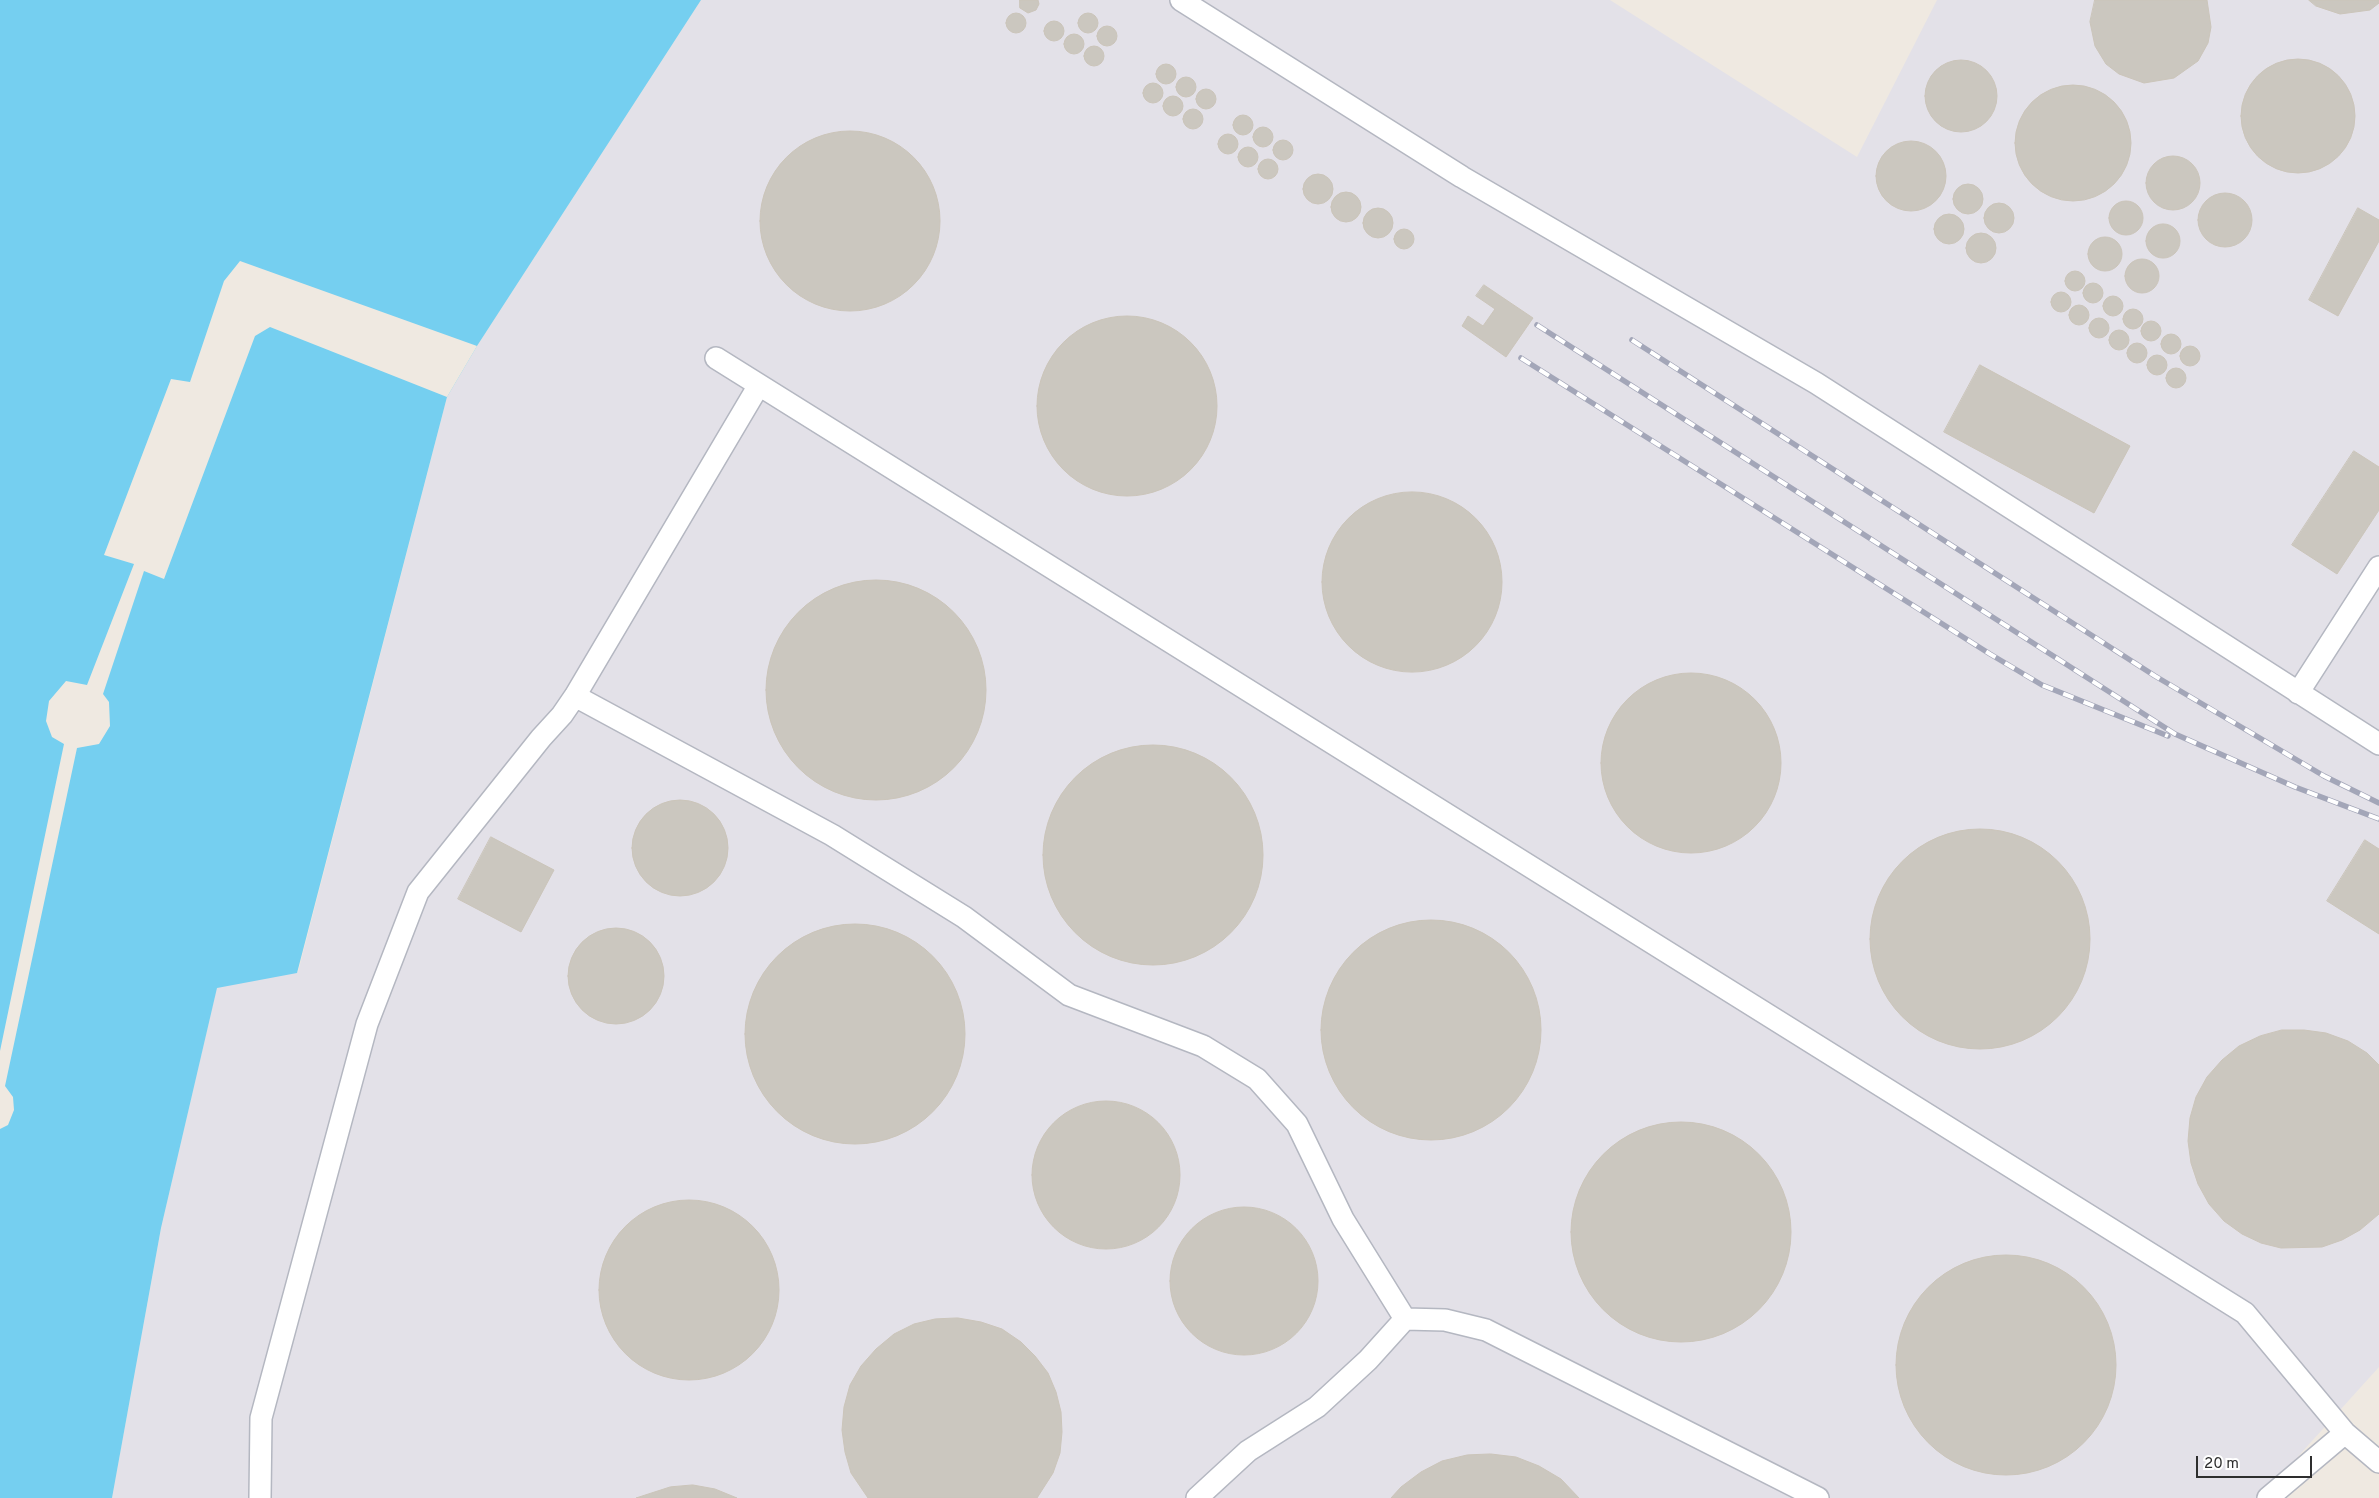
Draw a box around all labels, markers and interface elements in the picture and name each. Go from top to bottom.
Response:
scale bar [2199,1446,2315,1478]
text: 20 m [2204,1455,2239,1474]

